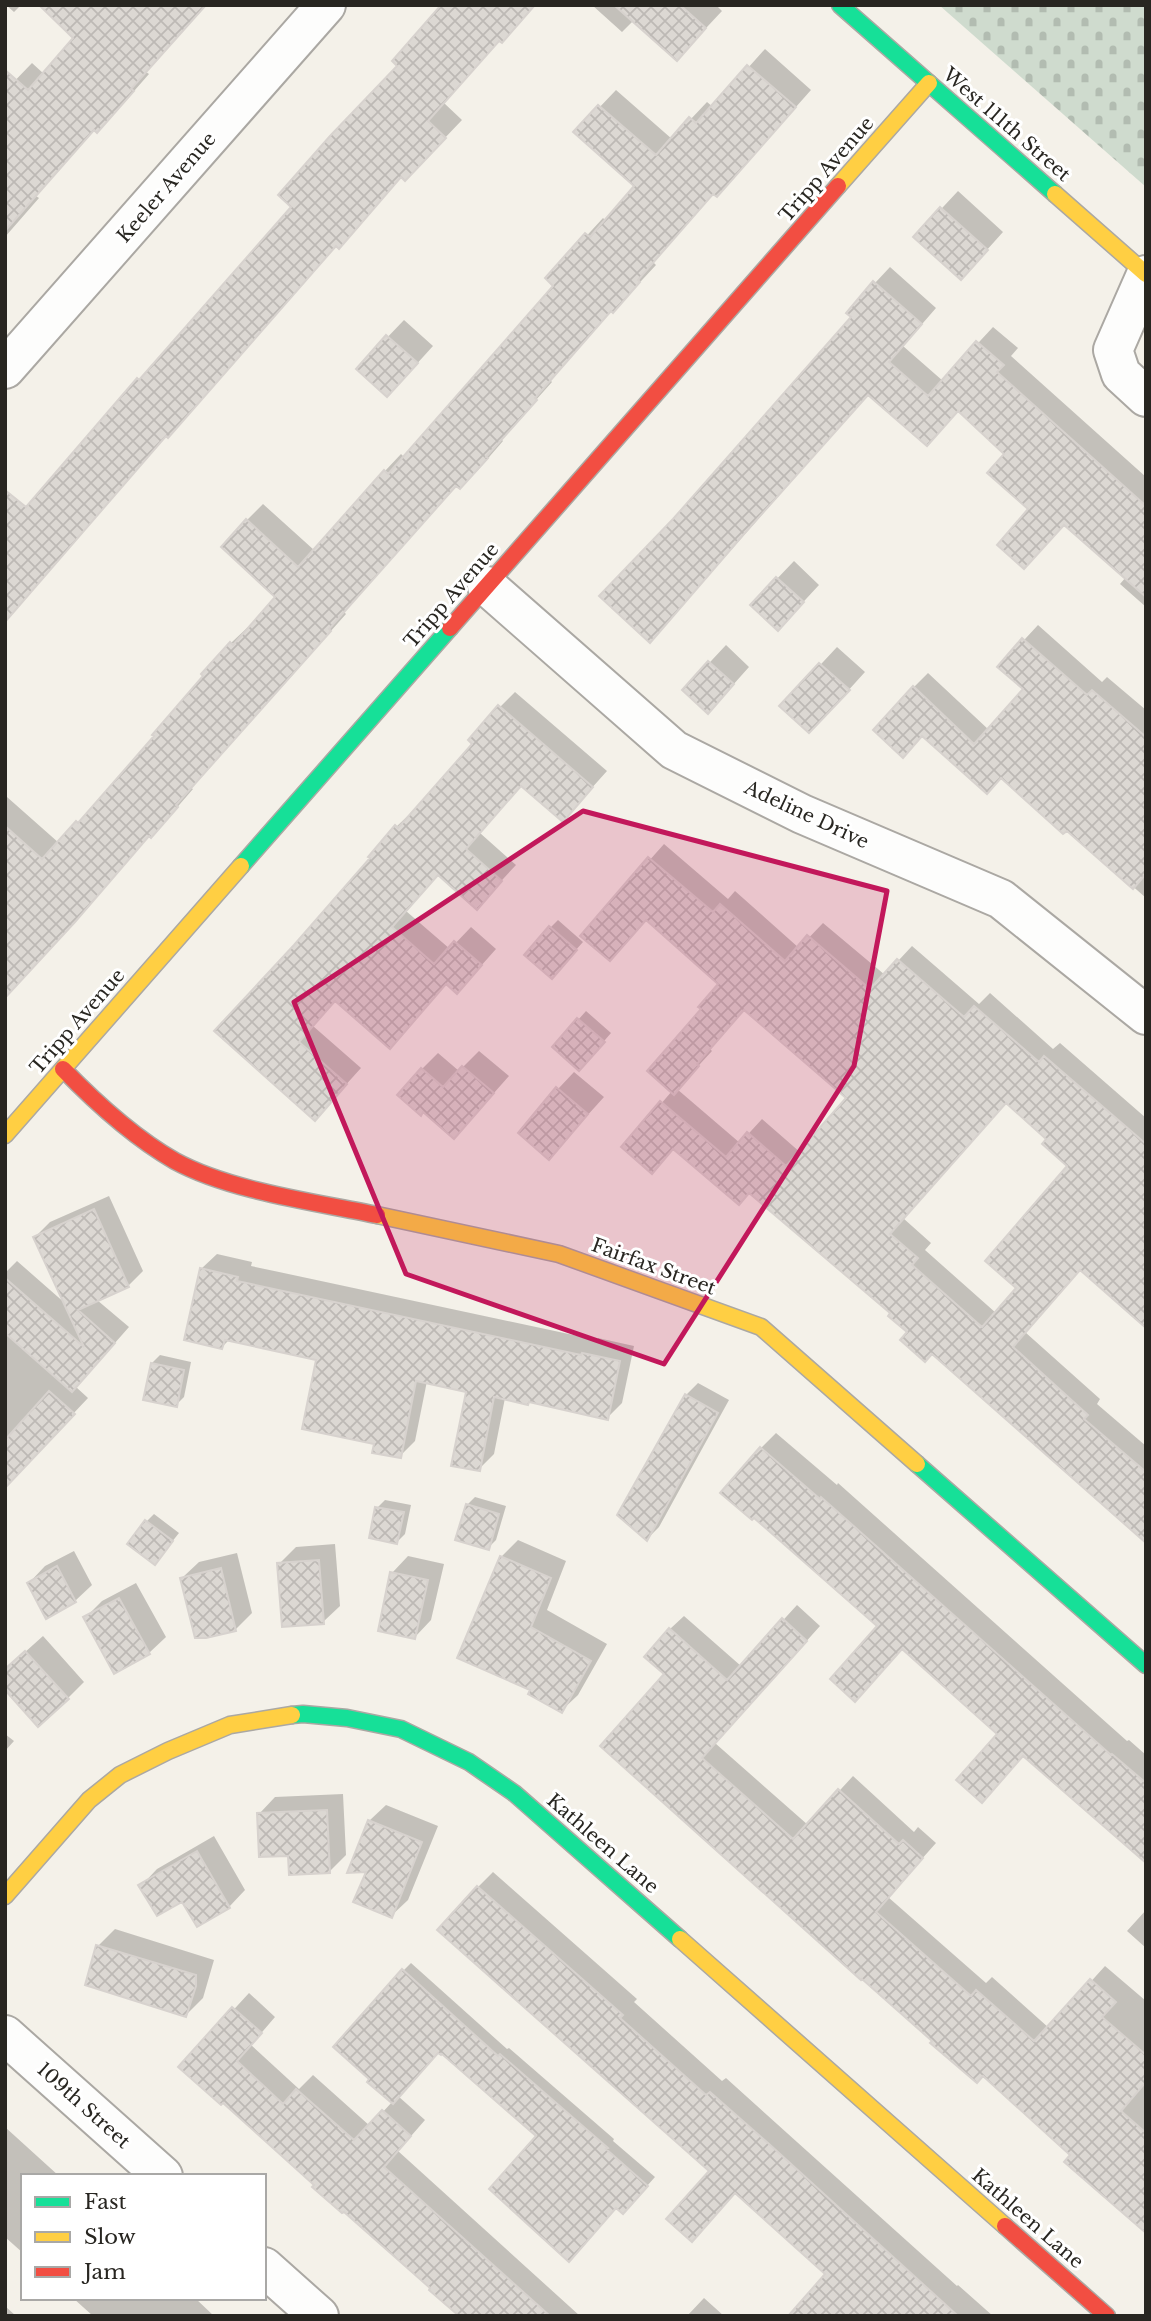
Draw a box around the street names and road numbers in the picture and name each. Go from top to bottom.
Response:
street label: West 111th Street [938,62,1076,187]
street label: Tripp Avenue [774,112,878,227]
street label: Keeler Avenue [112,127,221,247]
street label: Tripp Avenue [399,538,503,653]
street label: Adeline Drive [740,775,873,853]
street label: Tripp Avenue [25,964,129,1079]
street label: Fairfax Street [589,1233,720,1300]
street label: Kathleen Lane [542,1789,663,1898]
street label: 109th Street [32,2058,135,2154]
street label: Kathleen Lane [967,2164,1088,2273]

